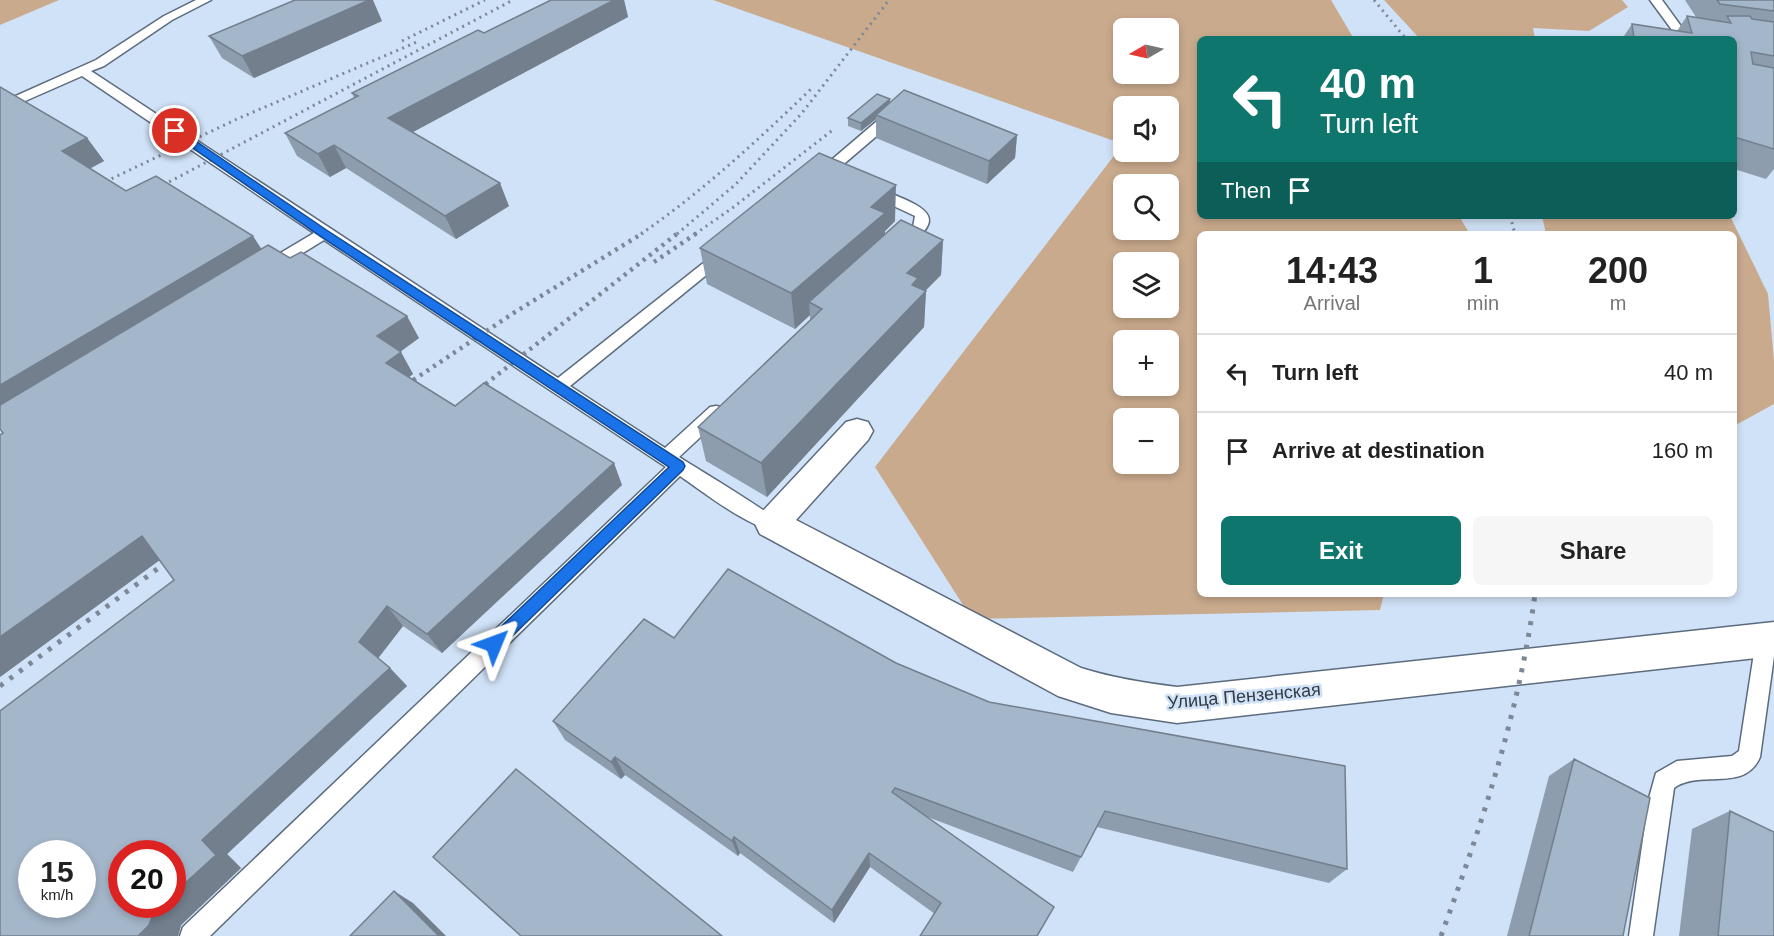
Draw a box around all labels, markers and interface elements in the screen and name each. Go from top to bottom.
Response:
north arrow [1113,18,1179,84]
map controls [1113,18,1179,474]
icon: left [1221,60,1299,138]
text: 40 m [1320,60,1416,107]
button: sound [1113,96,1179,162]
pin [149,105,200,156]
text: Turn left [1320,109,1418,139]
icon: arrive [158,114,191,147]
button: search [1113,174,1179,240]
icon: arrive [1283,174,1316,207]
text: Then [1221,178,1271,203]
text: 14:43 [1286,250,1378,291]
text: 1 [1473,250,1493,291]
text: 200 [1588,250,1648,291]
button: layers [1113,252,1179,318]
text: Arrival [1304,292,1360,314]
text: min [1467,292,1499,314]
text: m [1610,292,1626,314]
button: + [1113,330,1179,396]
icon: left [1221,357,1254,390]
text: Turn left [1272,360,1358,385]
text: 40 m [1664,360,1713,385]
button: − [1113,408,1179,474]
icon: arrive [1221,435,1254,468]
text: Arrive at destination [1272,438,1485,463]
text: 160 m [1652,438,1713,463]
button: Exit [1221,516,1461,585]
button: Share [1473,516,1713,585]
position arrow [462,612,526,676]
street label: Улица Пензенская [1166,679,1322,713]
speed limit sign: 20 [108,840,186,918]
text: 15 [40,855,74,888]
text: km/h [41,886,73,903]

